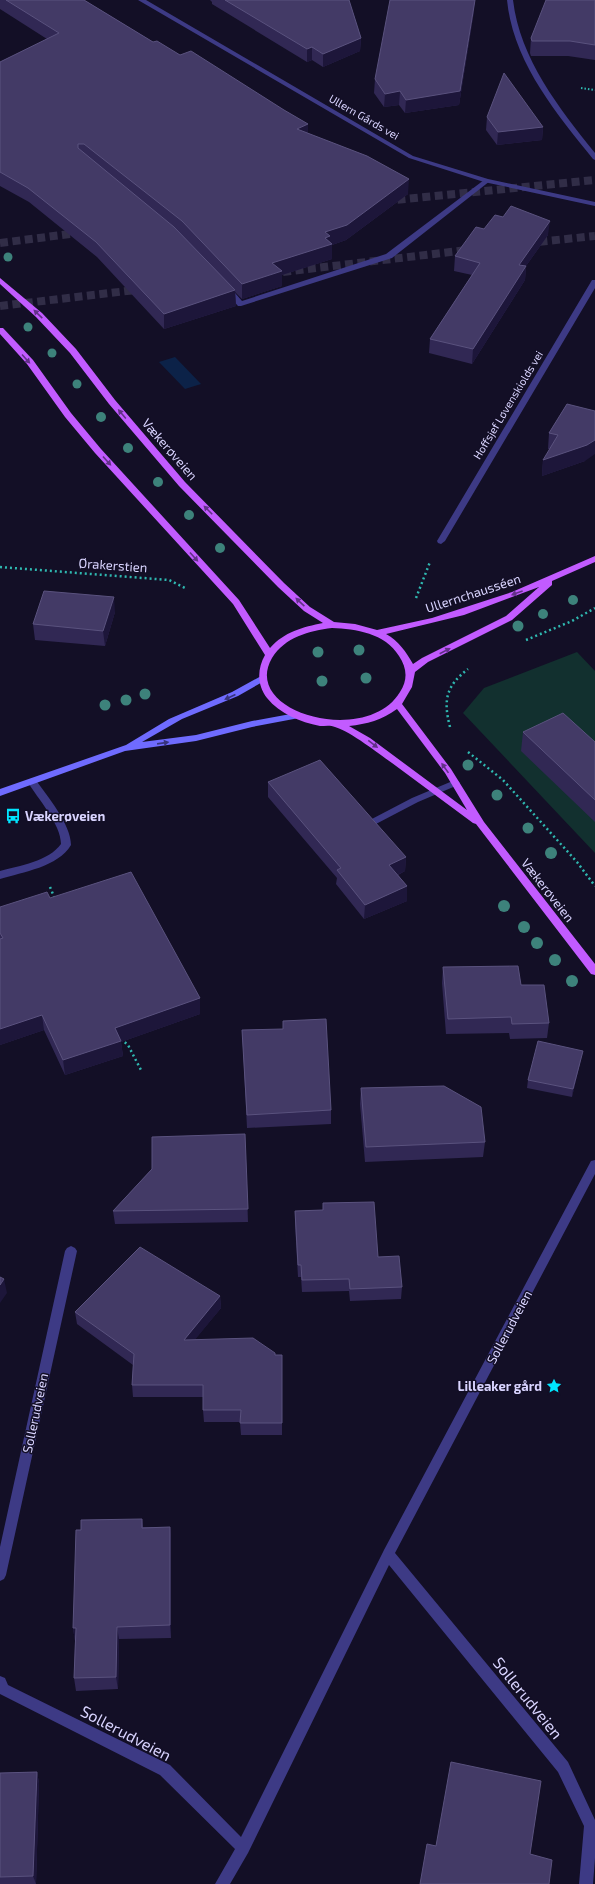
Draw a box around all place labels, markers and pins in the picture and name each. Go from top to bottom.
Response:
bus stop icon: Vækerøveien [4,807,22,825]
place label: Vækerøveien [25,808,105,824]
place icon: Lilleaker gård [545,1377,563,1395]
place label: Lilleaker gård [458,1378,542,1394]

